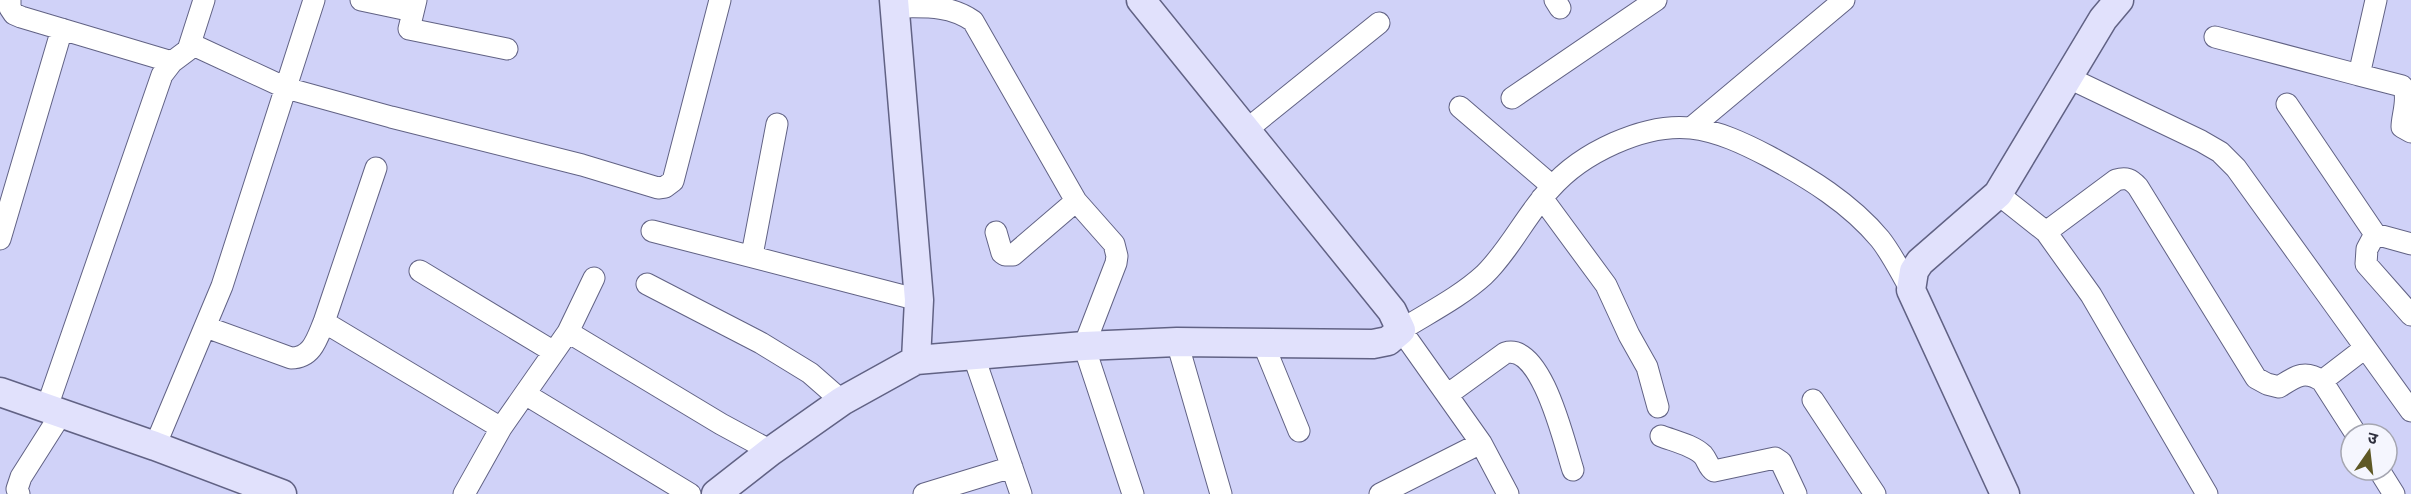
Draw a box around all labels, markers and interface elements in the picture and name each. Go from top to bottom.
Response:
north arrow [2339,422,2399,482]
text: उ [2366,427,2380,448]

